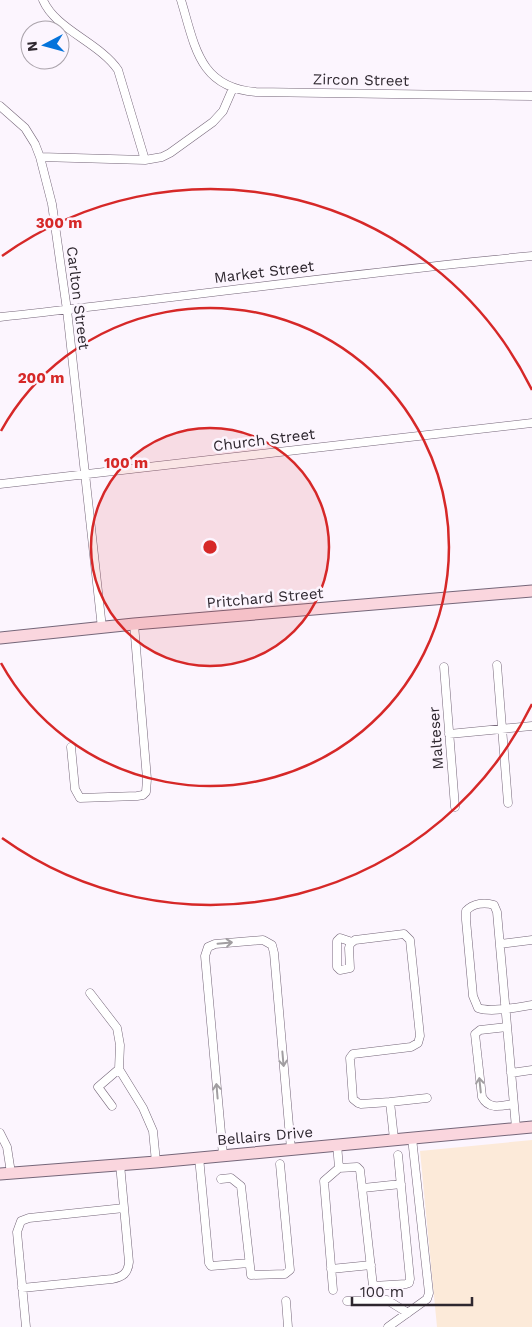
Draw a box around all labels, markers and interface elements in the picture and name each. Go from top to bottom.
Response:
north arrow [20,20,70,70]
text: N [24,40,41,52]
street label: Zircon Street [313,70,410,90]
text: 300 m [36,214,82,232]
street label: Carlton Street [63,245,93,351]
street label: Market Street [213,257,316,287]
text: 200 m [18,369,64,387]
street label: Church Street [212,425,317,455]
text: 100 m [104,454,148,472]
centre of rings [201,538,219,556]
street label: Pritchard Street [206,584,325,612]
street label: Malteser [425,706,447,770]
one-way arrow [217,938,233,948]
one-way arrow [278,1051,288,1067]
one-way arrow [475,1077,485,1093]
one-way arrow [212,1083,222,1099]
street label: Bellairs Drive [216,1123,314,1149]
scale bar [352,1274,472,1306]
text: 100 m [360,1283,404,1301]

